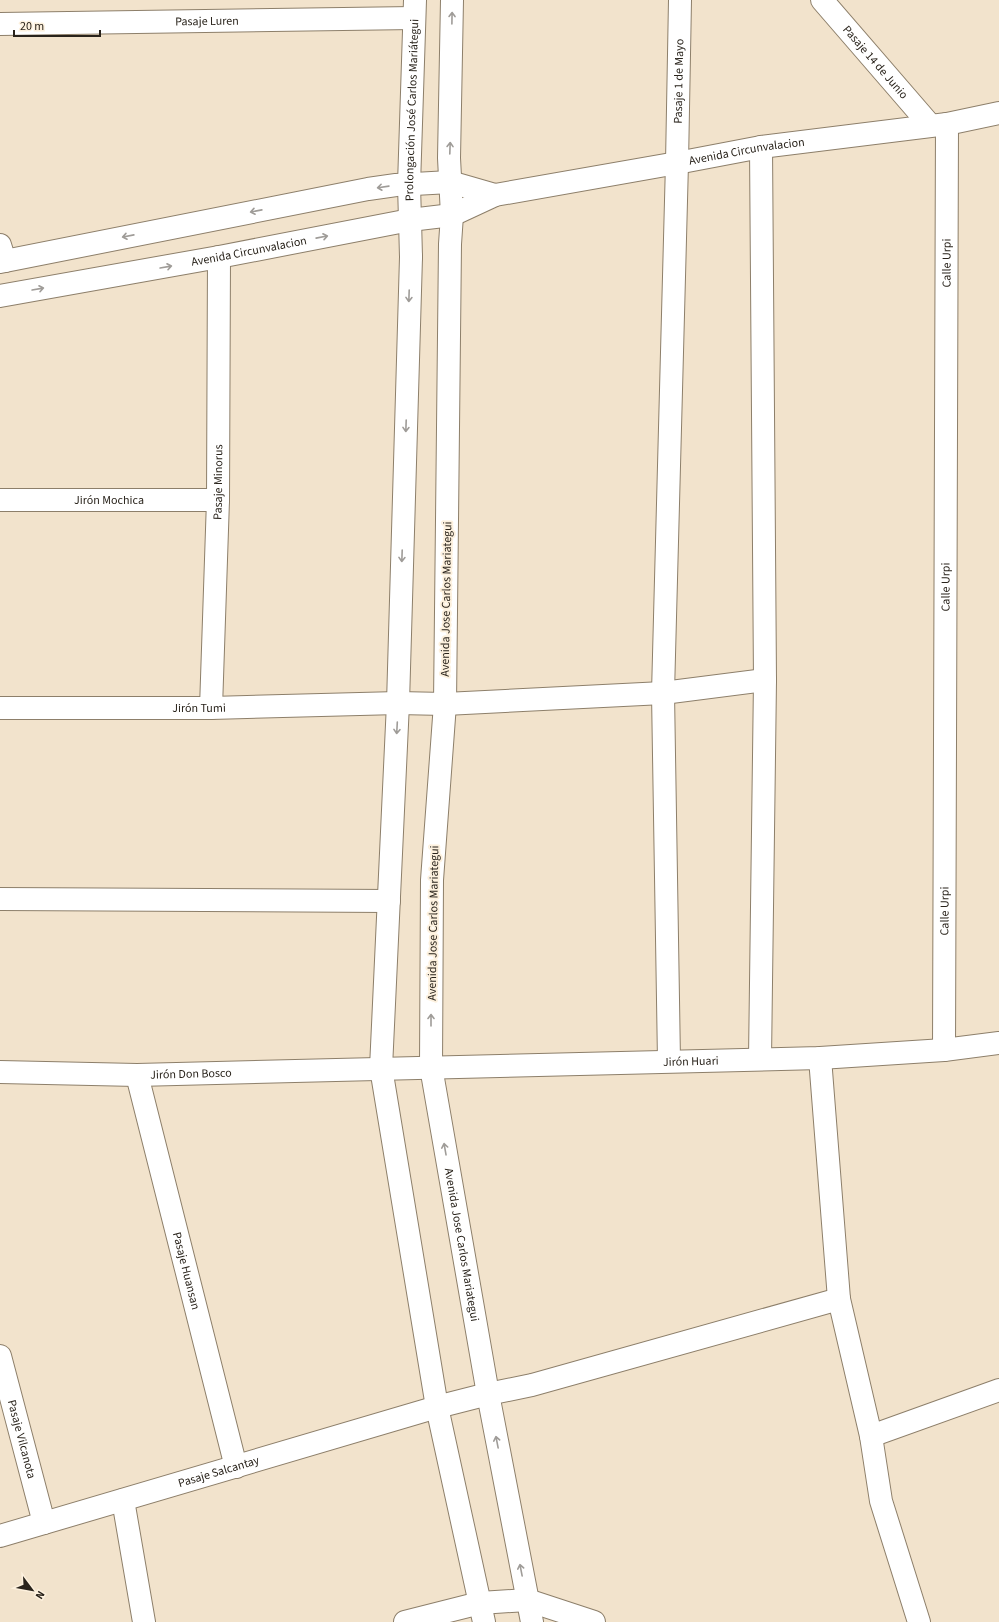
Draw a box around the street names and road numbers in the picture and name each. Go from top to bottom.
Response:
street label: Pasaje Luren [175,13,239,30]
street label: Prolongación José Carlos Mariátegui [401,19,423,201]
street label: Pasaje 14 de Junio [839,22,912,103]
street label: Pasaje 1 de Mayo [670,39,688,124]
street label: Avenida Circunvalacion [687,134,806,170]
street label: Avenida Circunvalacion [190,232,308,271]
street label: Calle Urpi [938,238,956,288]
street label: Pasaje Minorus [209,444,227,520]
street label: Jirón Mochica [74,492,144,509]
street label: Avenida Jose Carlos Mariategui [437,521,456,677]
street label: Calle Urpi [937,562,955,612]
street label: Jirón Tumi [172,700,226,717]
street label: Avenida Jose Carlos Mariategui [424,845,443,1001]
street label: Calle Urpi [936,886,954,936]
street label: Jirón Huari [663,1053,719,1071]
street label: Jirón Don Bosco [150,1065,232,1084]
street label: Avenida Jose Carlos Mariategui [440,1167,483,1323]
street label: Pasaje Huansan [168,1230,204,1312]
street label: Pasaje Vilcanota [3,1398,40,1481]
street label: Pasaje Salcantay [176,1452,262,1492]

